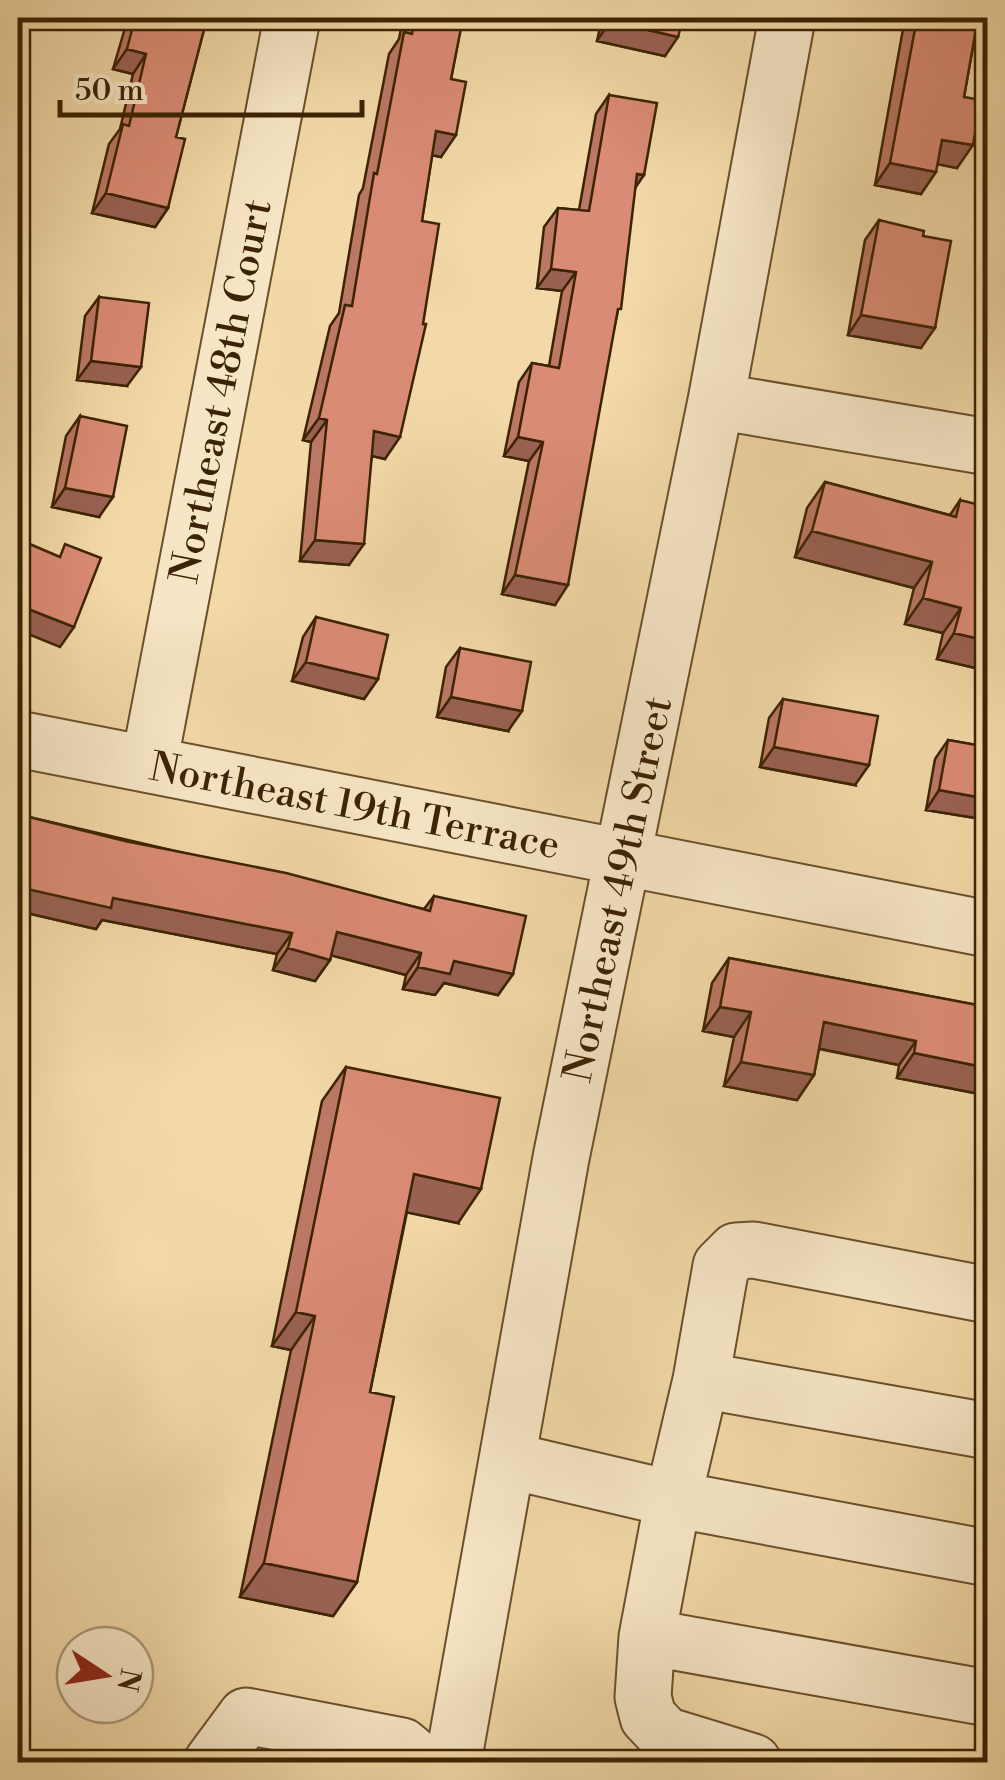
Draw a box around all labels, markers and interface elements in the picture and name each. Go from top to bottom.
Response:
scale bar [60,55,362,117]
text: 50 m [75,72,144,110]
street label: Northeast 48th Court [160,195,284,587]
street label: Northeast 49th Street [554,692,684,1087]
street label: Northeast 19th Terrace [145,743,564,871]
north arrow [55,1625,155,1725]
text: N [109,1665,147,1694]

